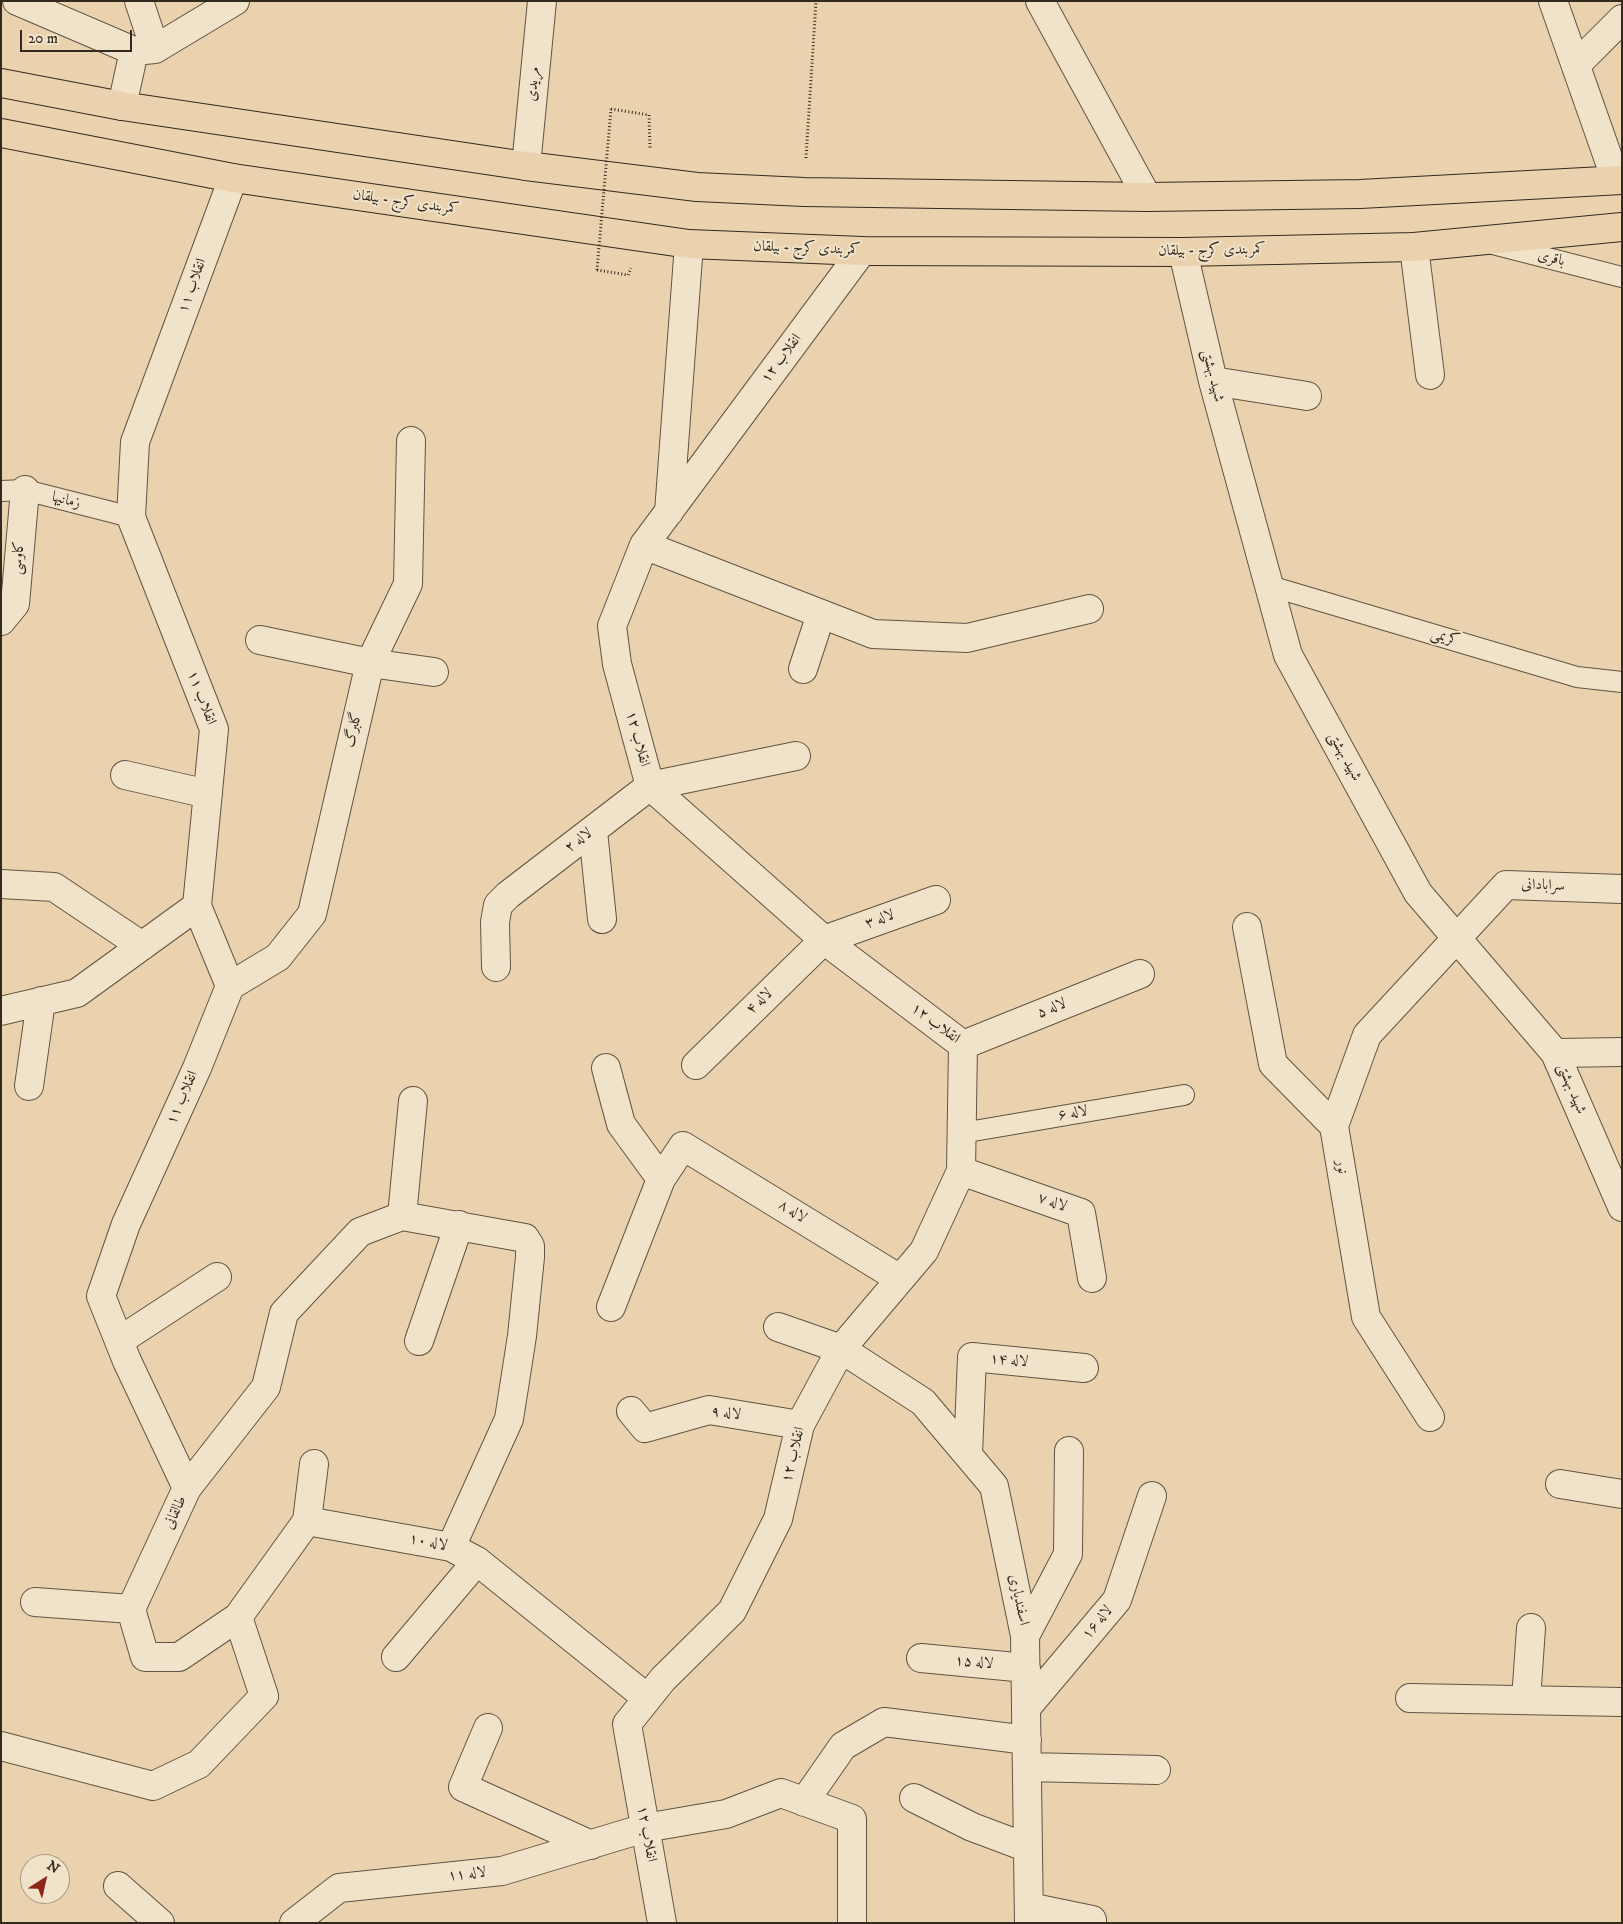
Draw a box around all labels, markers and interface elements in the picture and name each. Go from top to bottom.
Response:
scale bar [22,20,135,52]
text: 20 m [28,29,58,48]
street label: مریدی [523,66,545,102]
street label: کمربندی کرج - بیلقان [351,187,461,219]
street label: کمربندی کرج - بیلقان [753,238,861,260]
street label: کمربندی کرج - بیلقان [1158,241,1266,261]
street label: باقری [1536,247,1566,271]
street label: انقلاب ۱۱ [175,256,211,316]
street label: انقلاب ۱۲ [758,331,806,387]
street label: شهید بهشتی [1197,348,1227,404]
street label: زمانیها [50,489,82,513]
street label: کاوسی [9,540,29,576]
street label: کریمی [1428,625,1462,651]
street label: انقلاب ۱۱ [182,668,220,728]
street label: انقلاب ۱۲ [621,709,653,769]
street label: گلبرگ [341,711,367,749]
street label: شهید بهشتی [1323,729,1365,785]
street label: لاله ۲ [562,825,596,857]
street label: سرابادانی [1521,876,1565,896]
street label: لاله ۳ [863,906,897,934]
street label: لاله ۴ [743,985,777,1019]
street label: لاله ۵ [1035,995,1069,1023]
street label: انقلاب ۱۲ [907,1000,963,1048]
street label: شهید بهشتی [1552,1061,1590,1117]
street label: انقلاب ۱۱ [163,1068,203,1128]
street label: لاله ۶ [1057,1103,1089,1125]
street label: نور [1331,1159,1351,1175]
street label: لاله ۷ [1035,1190,1069,1216]
street label: لاله ۸ [775,1196,809,1228]
street label: لاله ۱۴ [989,1350,1029,1372]
street label: لاله ۹ [710,1403,742,1425]
street label: انقلاب ۱۲ [778,1425,810,1485]
street label: طالقانی [161,1493,191,1533]
street label: لاله ۱۰ [407,1530,449,1556]
street label: اسفندیاری [1004,1573,1032,1627]
street label: لاله ۱۶ [1079,1602,1117,1644]
street label: لاله ۱۵ [954,1652,994,1674]
street label: انقلاب ۱۲ [632,1804,660,1864]
north arrow [20,1854,70,1904]
text: N [43,1857,63,1878]
street label: لاله ۱۱ [447,1864,487,1886]

